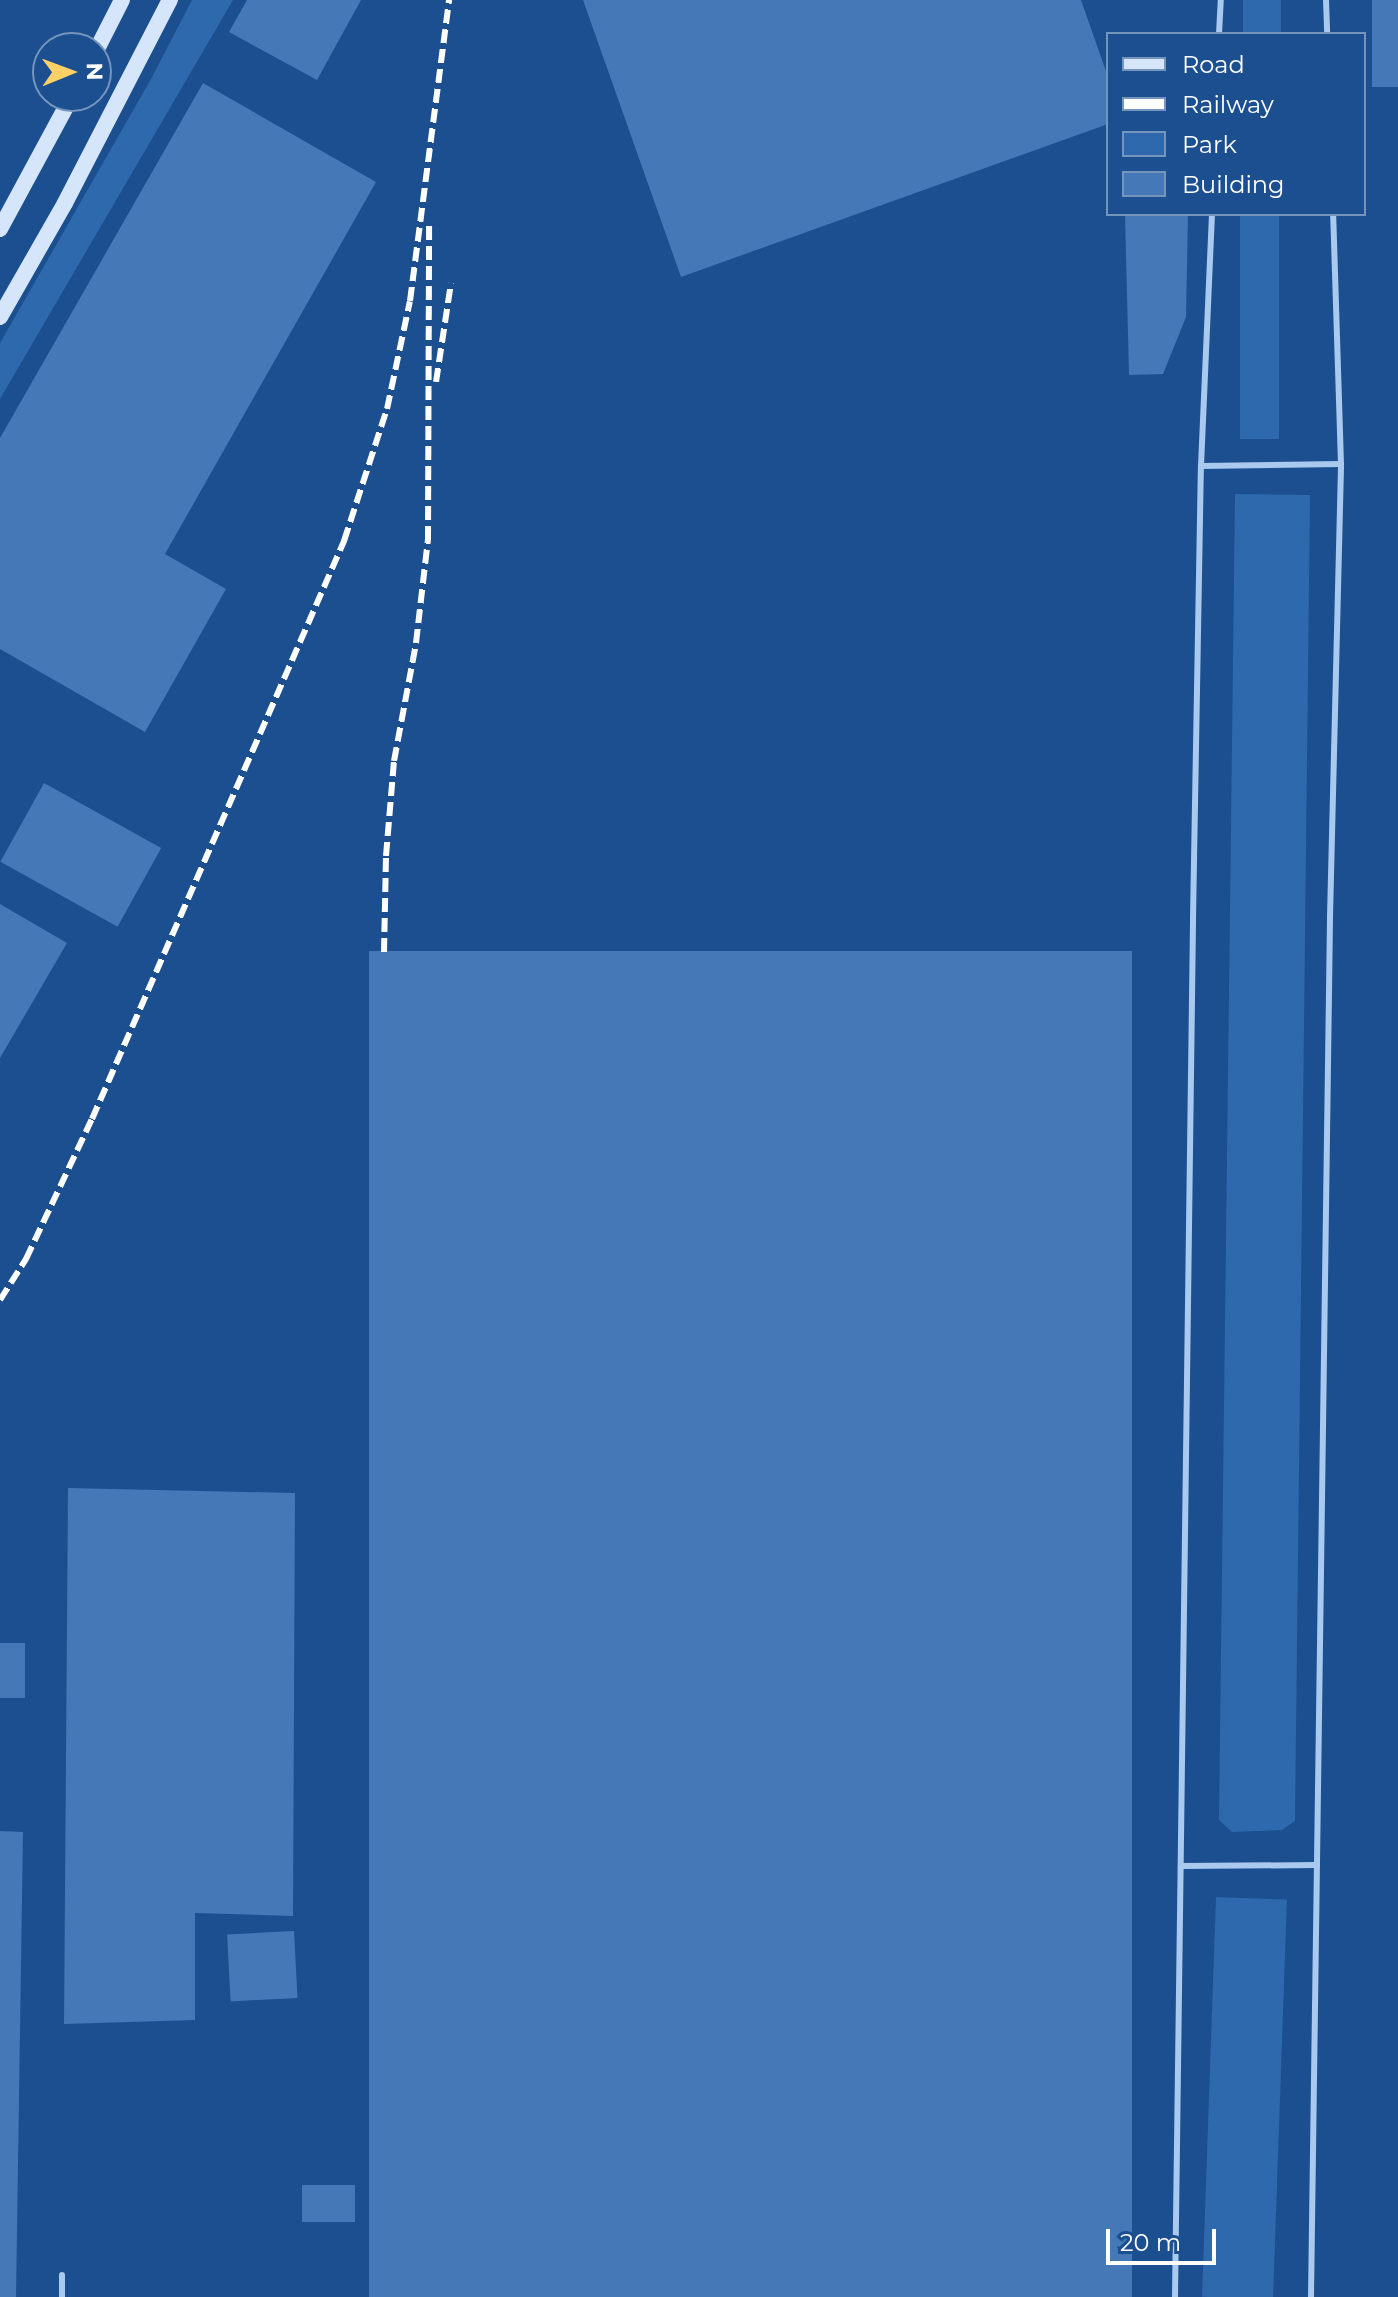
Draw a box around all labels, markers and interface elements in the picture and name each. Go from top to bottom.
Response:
north arrow [32,32,112,112]
legend [1106,32,1366,216]
text: Road [1182,50,1245,79]
text: N [81,62,108,81]
text: Railway [1182,90,1274,119]
text: Park [1182,130,1237,159]
text: Building [1182,170,1285,199]
scale bar [1110,2213,1220,2263]
text: 20 m [1120,2228,1181,2257]

